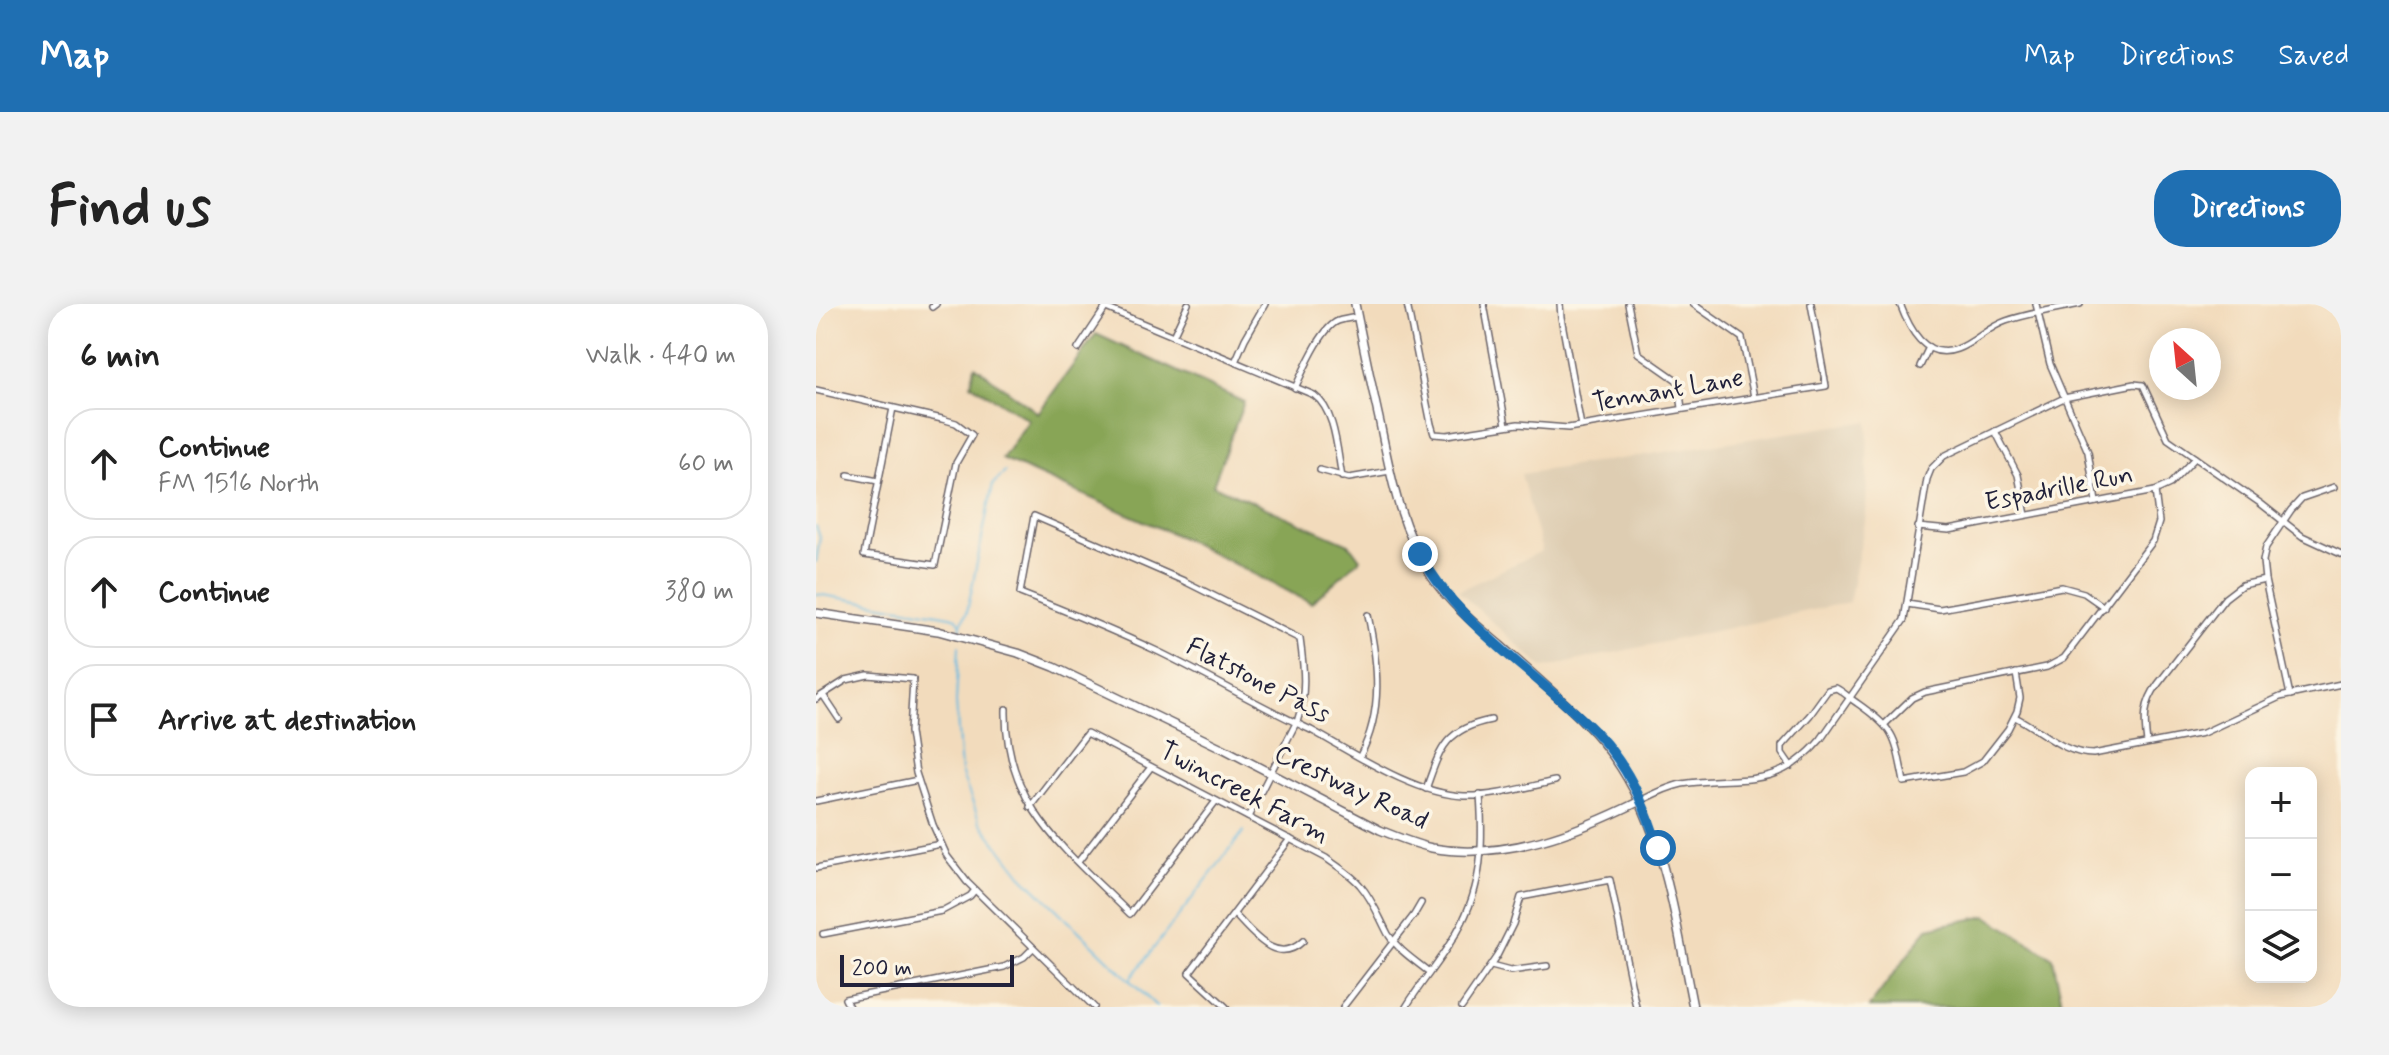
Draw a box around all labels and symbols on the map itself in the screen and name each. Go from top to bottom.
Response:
north arrow [2149,328,2221,400]
street label: Tennant Lane [1590,361,1746,421]
street label: Espadrille Run [1982,458,2136,520]
route end [1402,536,1438,572]
street label: Flatstone Pass [1180,630,1336,732]
street label: Twincreek Farm [1153,734,1335,852]
street label: Crestway Road [1269,738,1433,838]
route start [1640,830,1676,866]
scale bar [840,951,1014,987]

